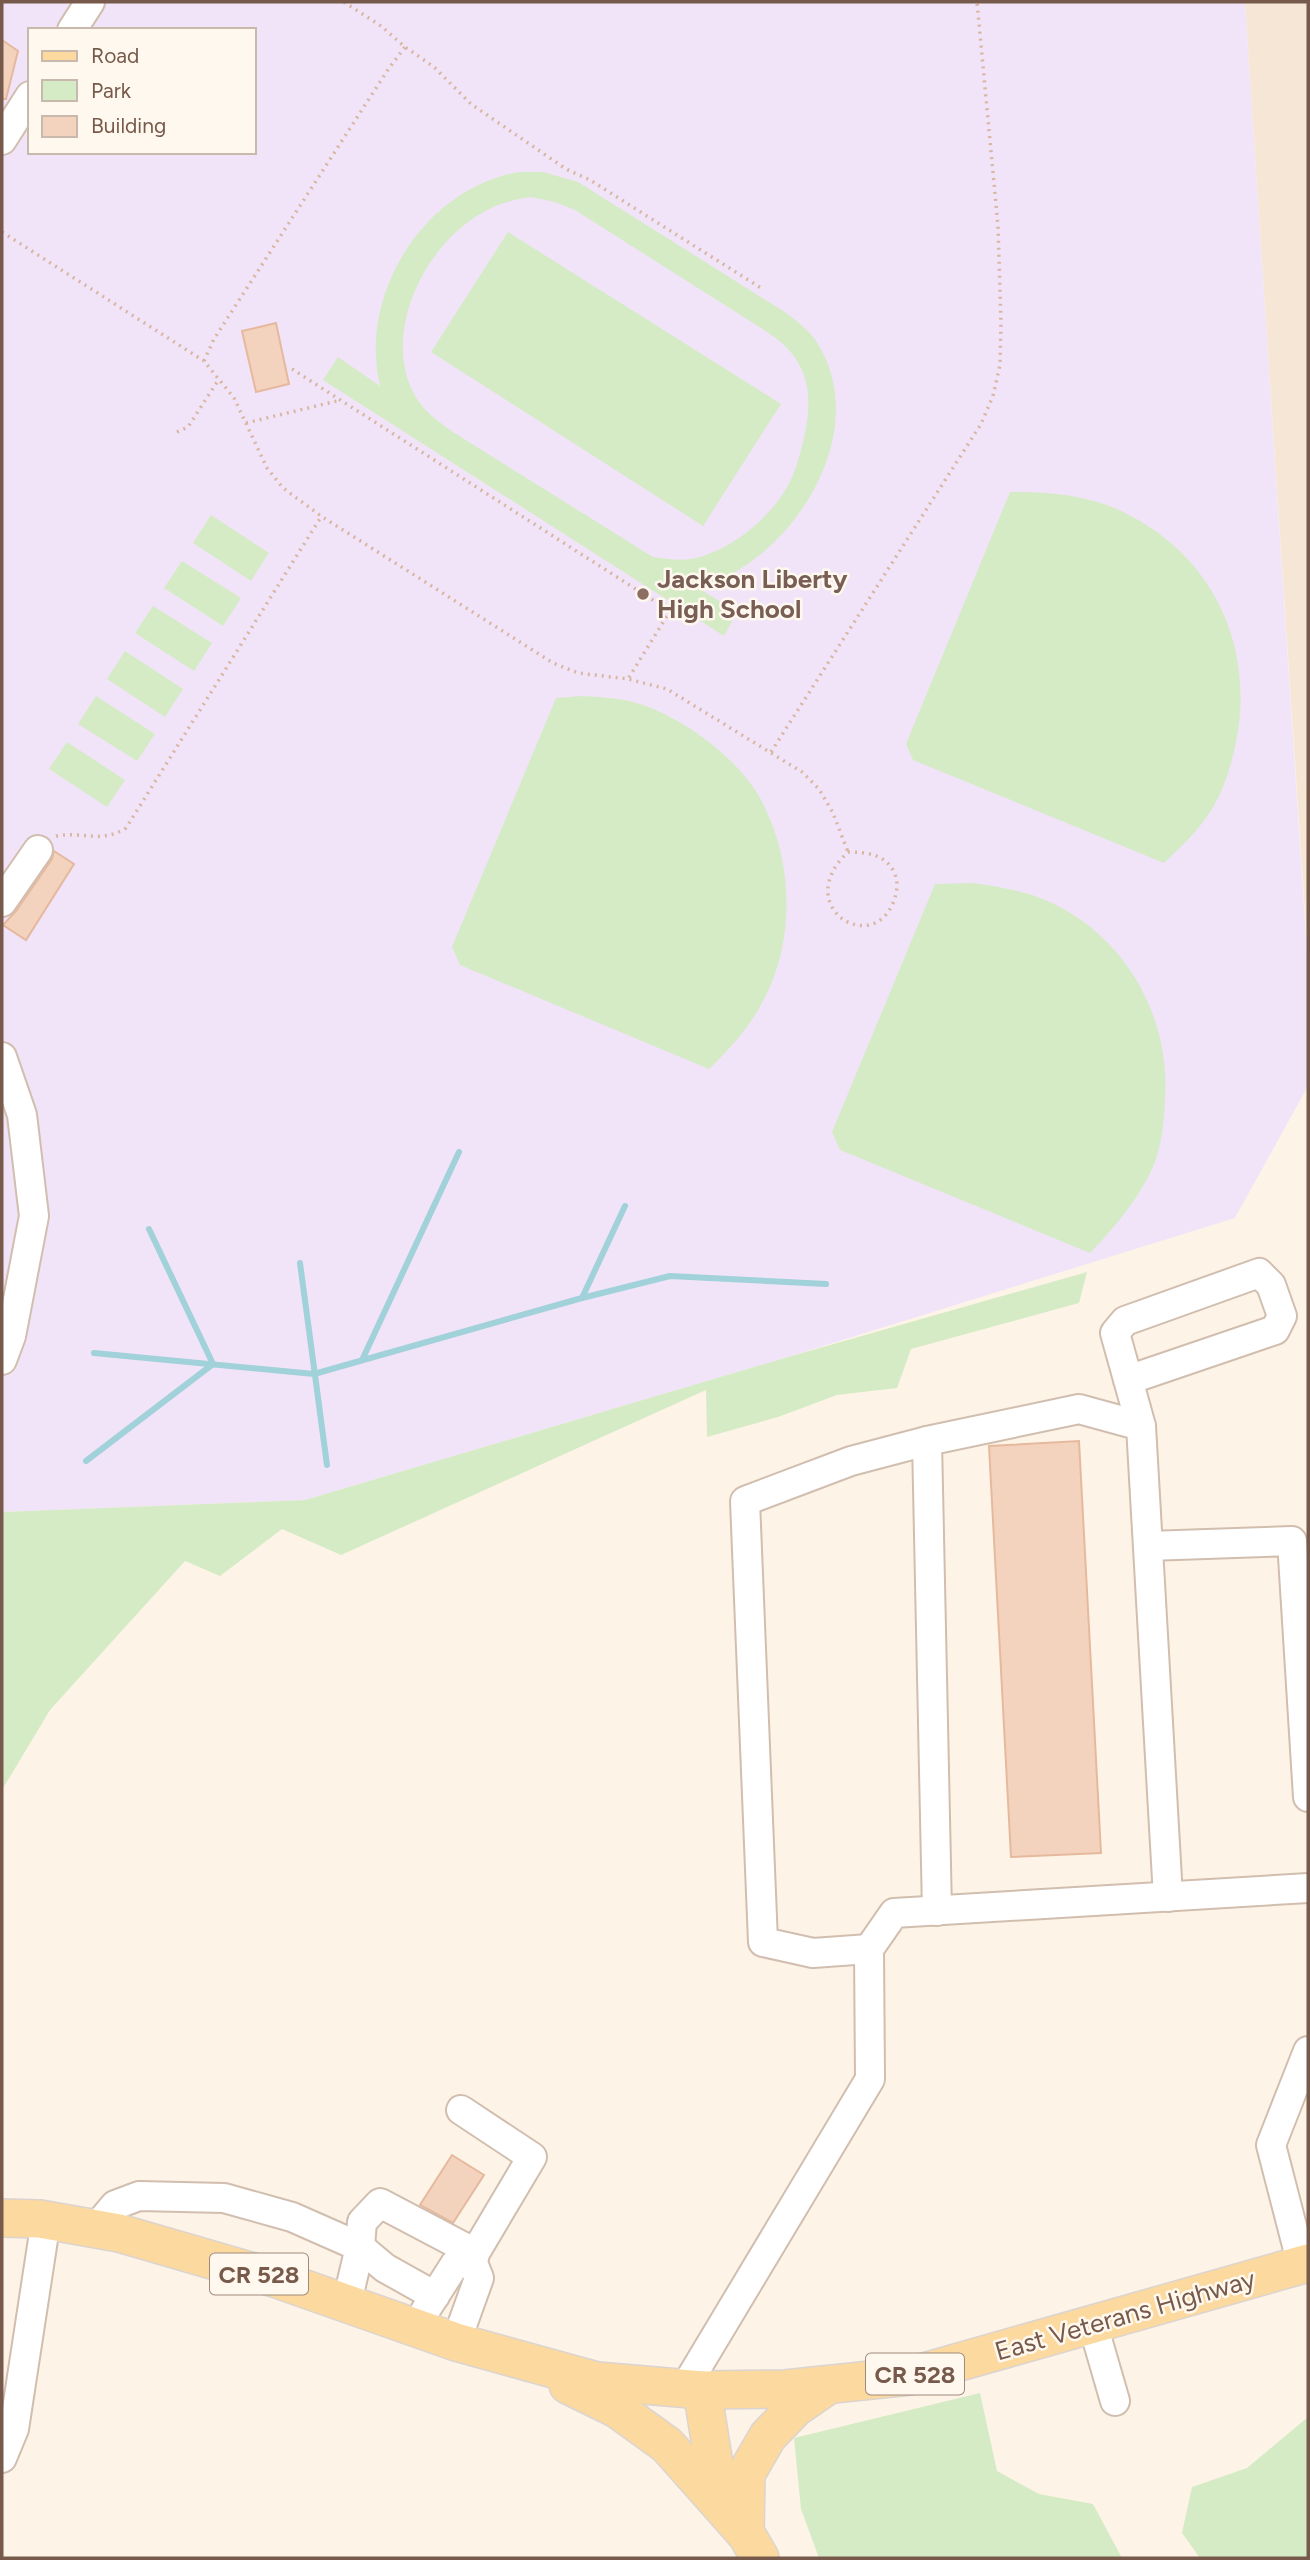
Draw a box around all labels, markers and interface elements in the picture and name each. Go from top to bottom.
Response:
legend [28,28,256,154]
text: Road [91,43,139,68]
text: Park [91,78,132,103]
text: Building [91,113,166,138]
place label: Jackson Liberty High School [657,563,848,625]
marker: Jackson Liberty High School [635,586,651,602]
road number: CR 528 [210,2253,308,2294]
street label: East Veterans Highway [991,2262,1259,2367]
road number: CR 528 [866,2354,964,2395]

